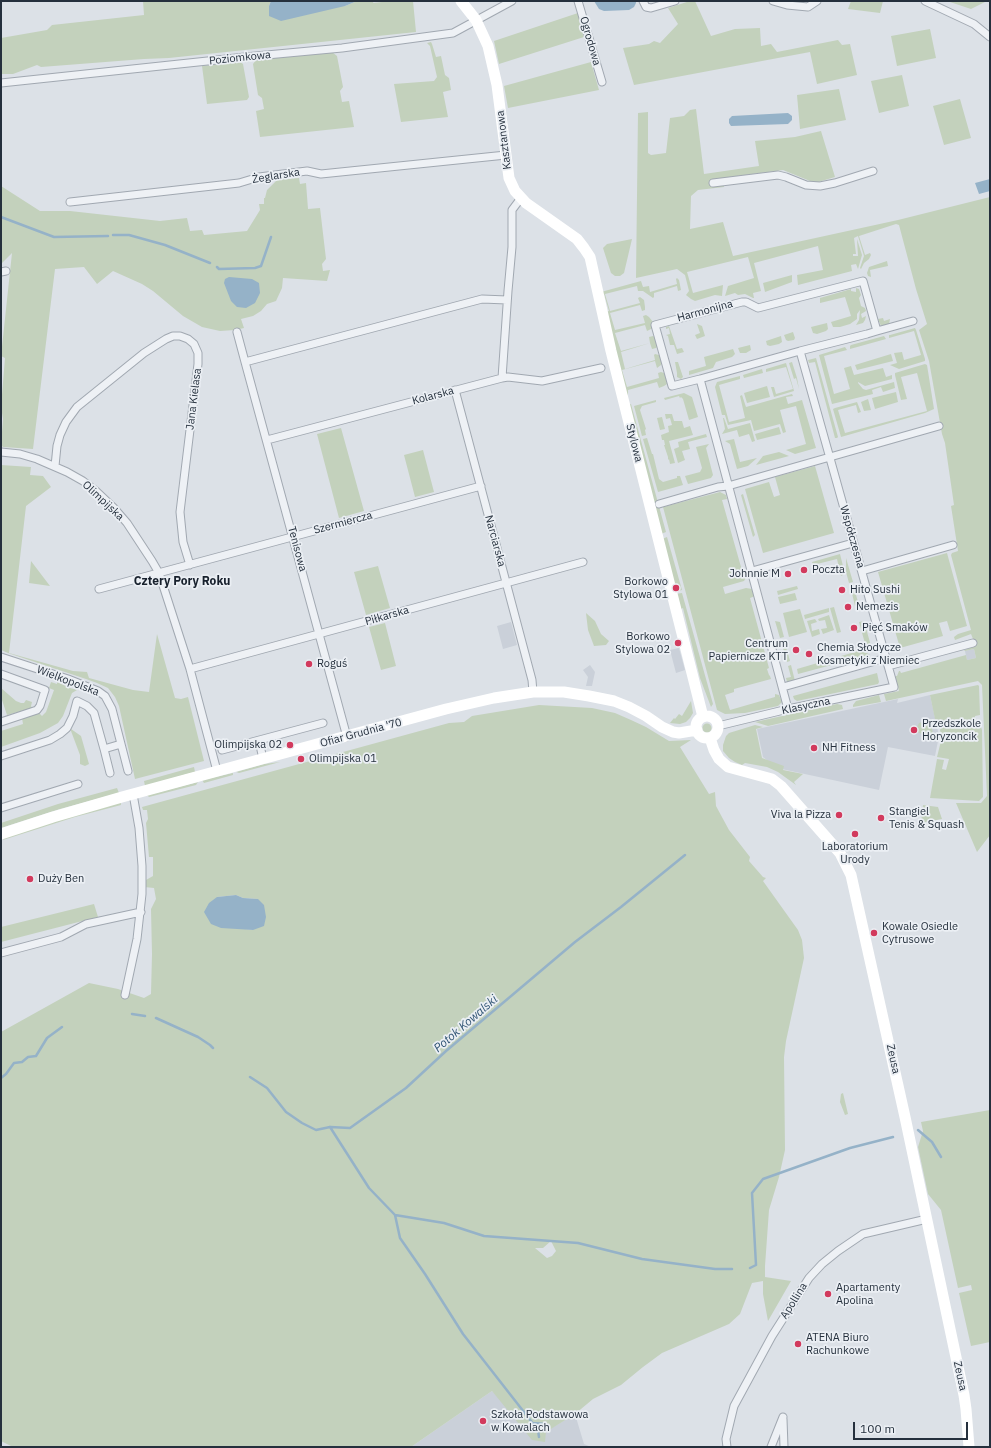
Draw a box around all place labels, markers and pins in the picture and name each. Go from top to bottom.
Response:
place label: Poczta [812,563,845,577]
marker: Poczta [799,565,809,575]
place label: Johnnie M [729,567,780,581]
marker: Johnnie M [783,569,793,579]
place label: Borkowo Stylowa 01 [613,575,668,601]
marker: Borkowo Stylowa 01 [671,583,681,593]
place label: Hito Sushi [850,583,900,597]
marker: Hito Sushi [837,585,847,595]
place label: Nemezis [856,600,899,614]
marker: Nemezis [843,602,853,612]
place label: Pięć Smaków [862,621,928,635]
marker: Pięć Smaków [849,623,859,633]
place label: Borkowo Stylowa 02 [615,630,670,656]
place label: Centrum Papiernicze KTT [709,637,788,663]
marker: Borkowo Stylowa 02 [673,638,683,648]
place label: Chemia Słodycze Kosmetyki z Niemiec [817,641,920,667]
marker: Centrum Papiernicze KTT [791,645,801,655]
marker: Chemia Słodycze Kosmetyki z Niemiec [804,649,814,659]
place label: Roguś [317,657,347,671]
marker: Roguś [304,659,314,669]
place label: Przedszkole Horyzoncik [922,717,981,743]
marker: Przedszkole Horyzoncik [909,725,919,735]
place label: Olimpijska 02 [214,738,282,752]
marker: Olimpijska 02 [285,740,295,750]
place label: NH Fitness [822,741,876,755]
marker: NH Fitness [809,743,819,753]
place label: Olimpijska 01 [309,752,377,766]
marker: Olimpijska 01 [296,754,306,764]
place label: Stangiel Tenis & Squash [889,805,964,831]
place label: Viva la Pizza [771,808,831,822]
marker: Viva la Pizza [834,810,844,820]
marker: Stangiel Tenis & Squash [876,813,886,823]
marker: Laboratorium Urody [850,829,860,839]
place label: Laboratorium Urody [822,840,888,866]
place label: Duży Ben [38,872,84,886]
marker: Duży Ben [25,874,35,884]
place label: Kowale Osiedle Cytrusowe [882,920,958,946]
marker: Kowale Osiedle Cytrusowe [869,928,879,938]
place label: Apartamenty Apolina [836,1281,900,1307]
marker: Apartamenty Apolina [823,1289,833,1299]
place label: ATENA Biuro Rachunkowe [806,1331,869,1357]
marker: ATENA Biuro Rachunkowe [793,1339,803,1349]
place label: Szkoła Podstawowa w Kowalach [491,1408,588,1434]
marker: Szkoła Podstawowa w Kowalach [478,1416,488,1426]

